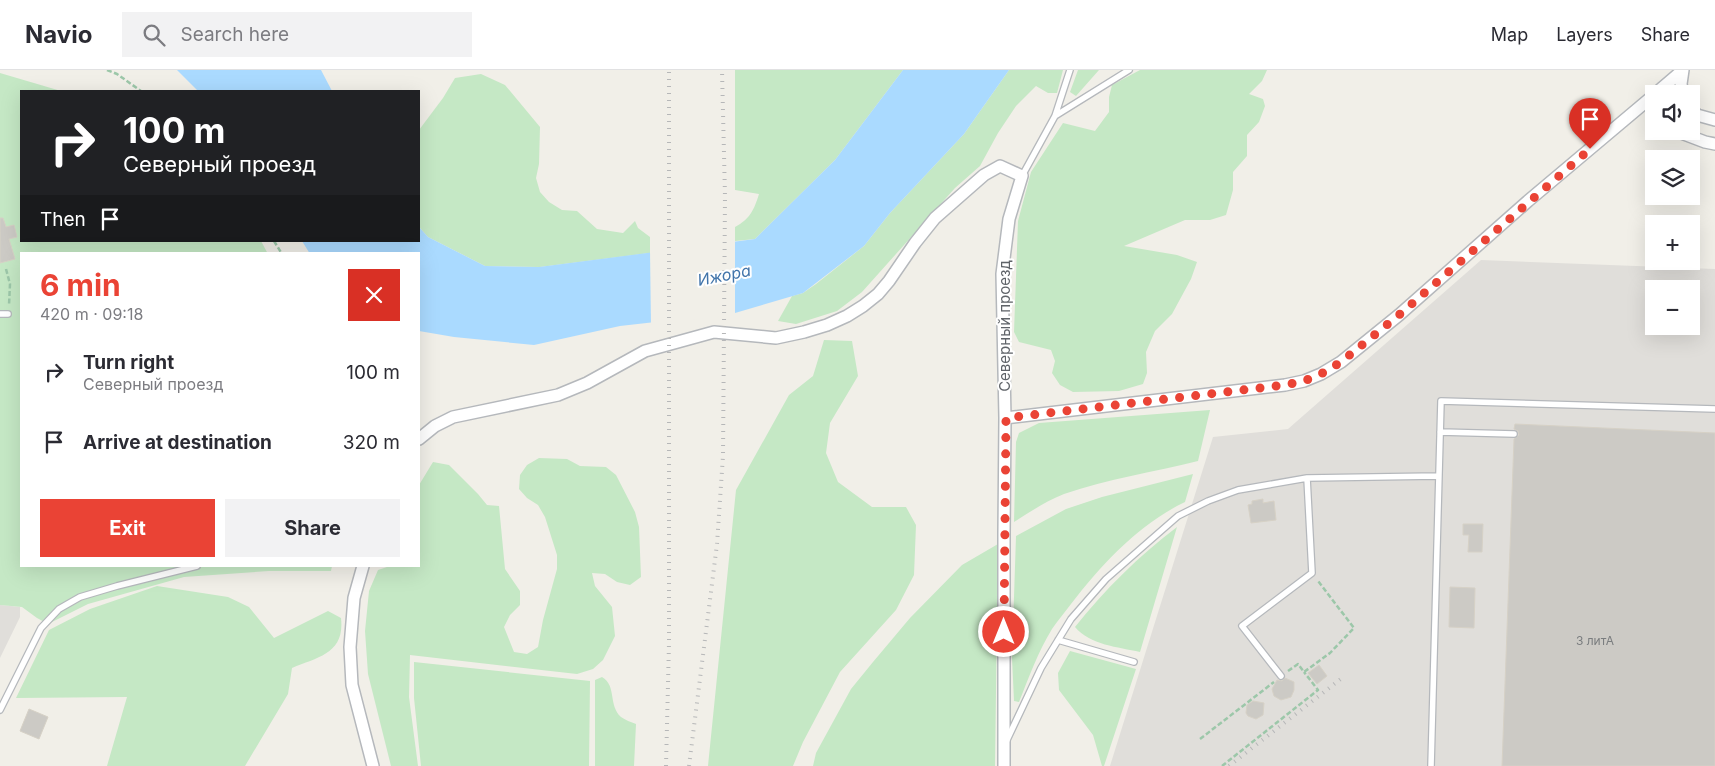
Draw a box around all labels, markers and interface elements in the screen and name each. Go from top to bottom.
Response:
search box [122,12,472,57]
text: Navio [25,20,92,49]
icon: search [140,21,168,49]
text: Search here [180,23,289,46]
text: Map [1491,24,1528,45]
text: Layers [1556,24,1613,45]
text: Share [1641,24,1690,45]
map controls [1645,85,1700,335]
button: sound [1645,85,1700,140]
pin [1569,98,1611,149]
icon: arrive [1576,105,1604,133]
text: 100 m [123,109,226,151]
icon: right [40,110,105,175]
button: layers [1645,150,1700,205]
text: Северный проезд [123,151,316,177]
icon: arrive [96,205,124,233]
text: Then [40,208,86,231]
button: + [1645,215,1700,270]
water label: Ижора [696,260,753,290]
street label: Северный проезд [995,260,1014,392]
text: 6 min [40,267,121,303]
button: close [348,269,400,321]
button: − [1645,280,1700,335]
text: 420 m · 09:18 [40,304,143,324]
text: Turn right [83,351,174,374]
icon: right [40,358,68,386]
text: 100 m [346,361,400,384]
text: Северный проезд [83,374,223,394]
icon: arrive [40,428,68,456]
text: Arrive at destination [83,431,272,454]
text: 320 m [343,431,400,454]
button: Exit [40,499,215,557]
button: Share [225,499,400,557]
position arrow [977,605,1029,657]
house number: 3 литА [1576,633,1614,648]

